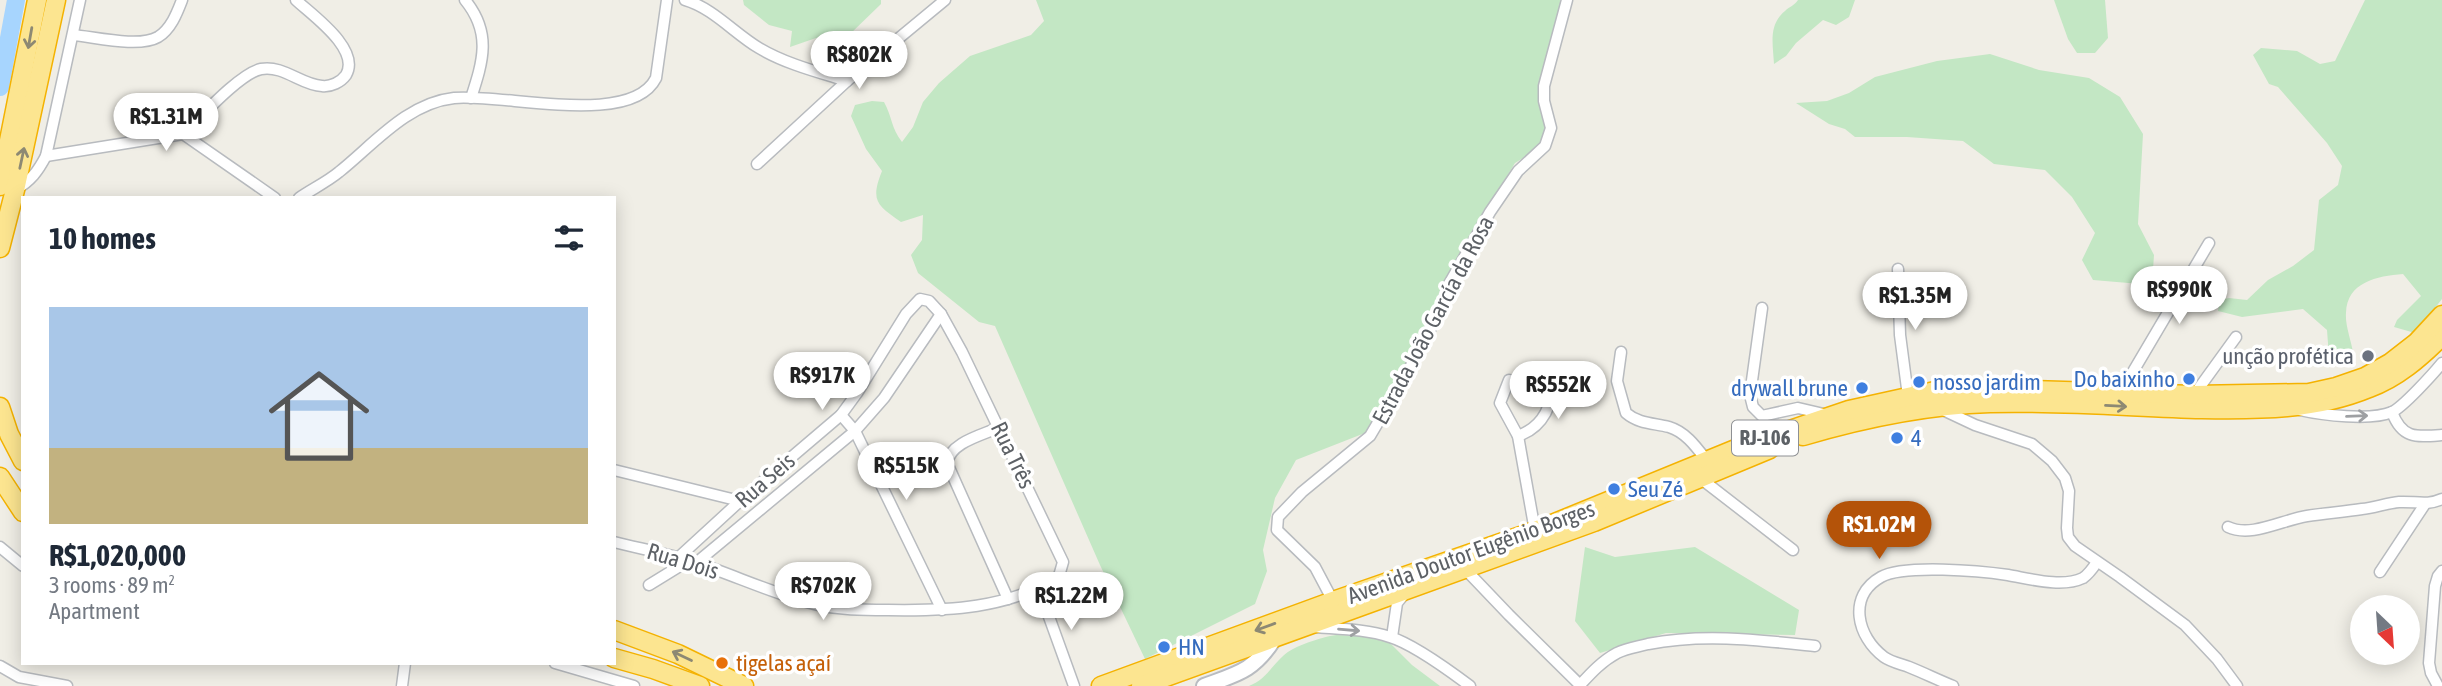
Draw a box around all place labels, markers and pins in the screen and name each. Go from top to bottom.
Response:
pin: R$802K [802,32,916,91]
pin: R$1.31M [101,94,231,153]
pin: R$990K [2122,266,2236,326]
pin: R$1.35M [1850,272,1980,332]
place label: unção profética [2222,343,2354,369]
marker: unção profética [2360,348,2376,364]
pin: R$917K [765,352,879,412]
pin: R$552K [1501,362,1615,421]
place label: Do baixinho [2074,366,2175,392]
place label: nosso jardim [1933,369,2041,395]
marker: Do baixinho [2181,371,2197,387]
marker: nosso jardim [1911,374,1927,390]
place label: drywall brune [1731,375,1848,401]
marker: drywall brune [1854,380,1870,396]
place label: 4 [1911,425,1922,451]
marker: 4 [1889,430,1905,446]
pin: R$515K [849,442,963,502]
place label: Seu Zé [1628,476,1683,502]
marker: Seu Zé [1606,481,1622,497]
pin: R$1.02M [1814,502,1944,561]
pin: R$702K [766,562,880,622]
pin: R$1.22M [1006,572,1136,632]
place label: HN [1178,634,1205,660]
marker: HN [1156,639,1172,655]
place label: tigelas açaí [736,650,831,676]
marker: tigelas açaí [714,655,730,671]

